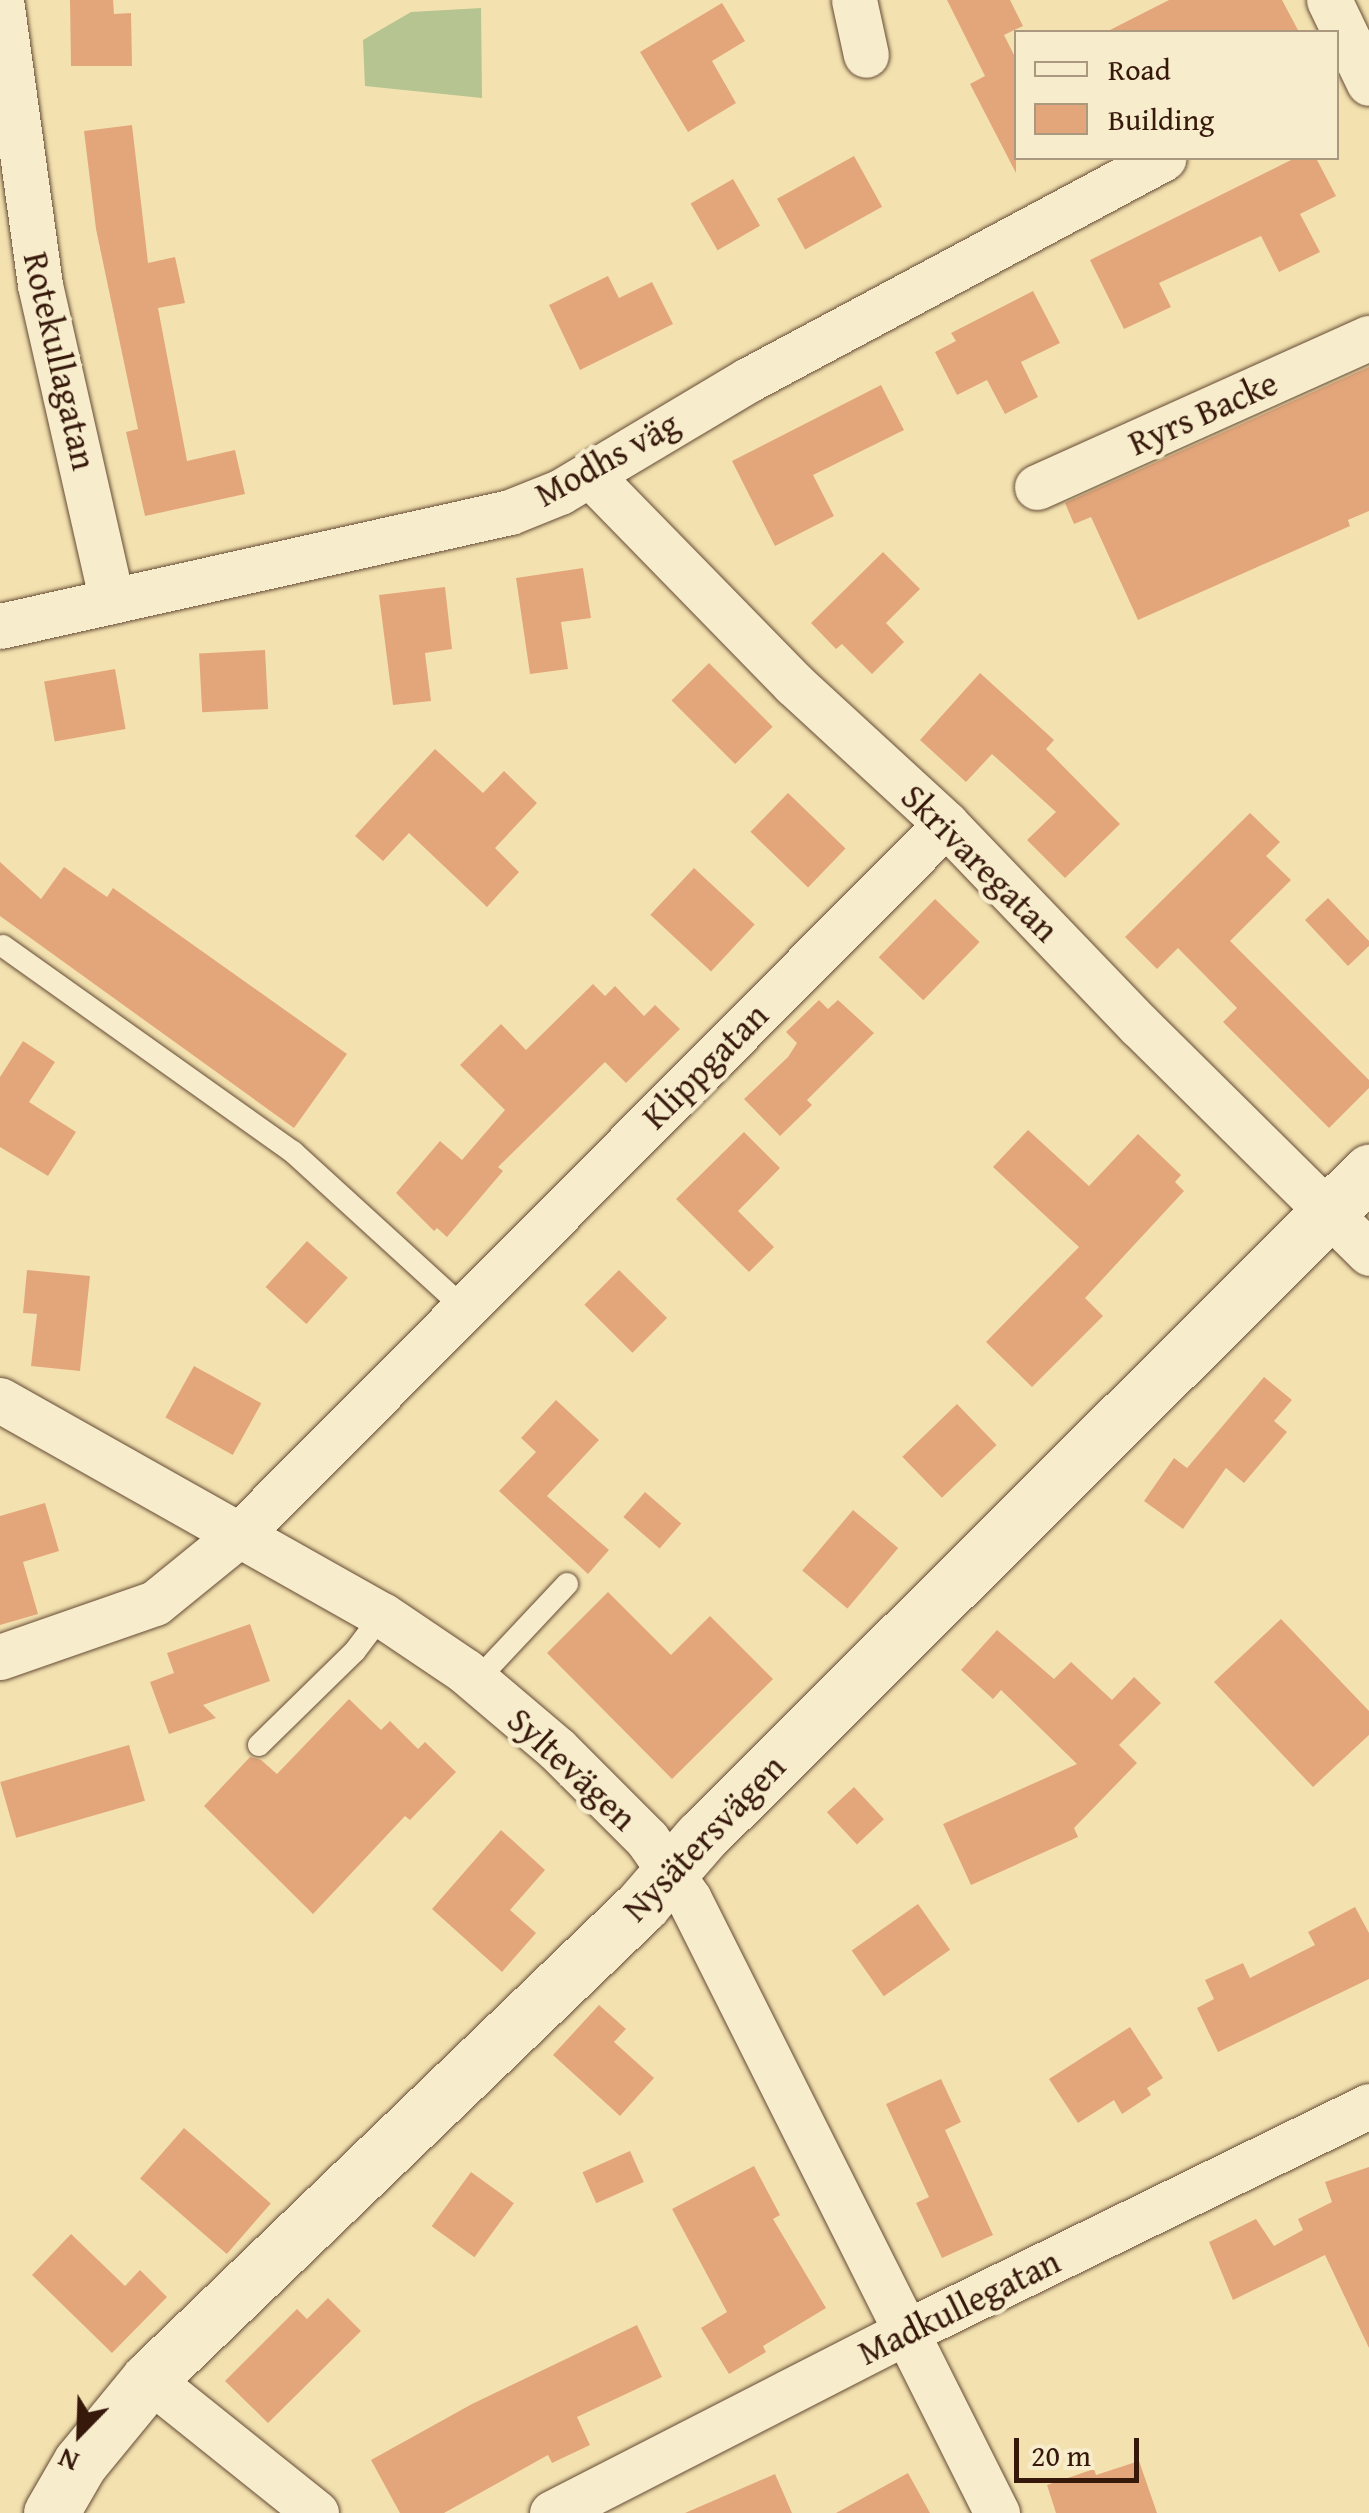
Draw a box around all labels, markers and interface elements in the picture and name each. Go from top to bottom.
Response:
legend [1014,30,1339,160]
text: Road [1108,47,1171,91]
text: Building [1108,97,1214,141]
street label: Rotekullagatan [15,248,105,474]
street label: Ryrs Backe [1122,362,1284,464]
street label: Modhs väg [528,402,686,516]
street label: Skrivaregatan [893,776,1067,950]
street label: Klippgatan [633,994,777,1138]
street label: Syltevägen [499,1699,645,1839]
street label: Nysätersvägen [614,1746,794,1930]
street label: Madkullegatan [851,2240,1067,2374]
north arrow [30,2383,130,2483]
scale bar [1019,2418,1144,2480]
text: 20 m [1031,2433,1091,2477]
text: N [51,2439,85,2484]

